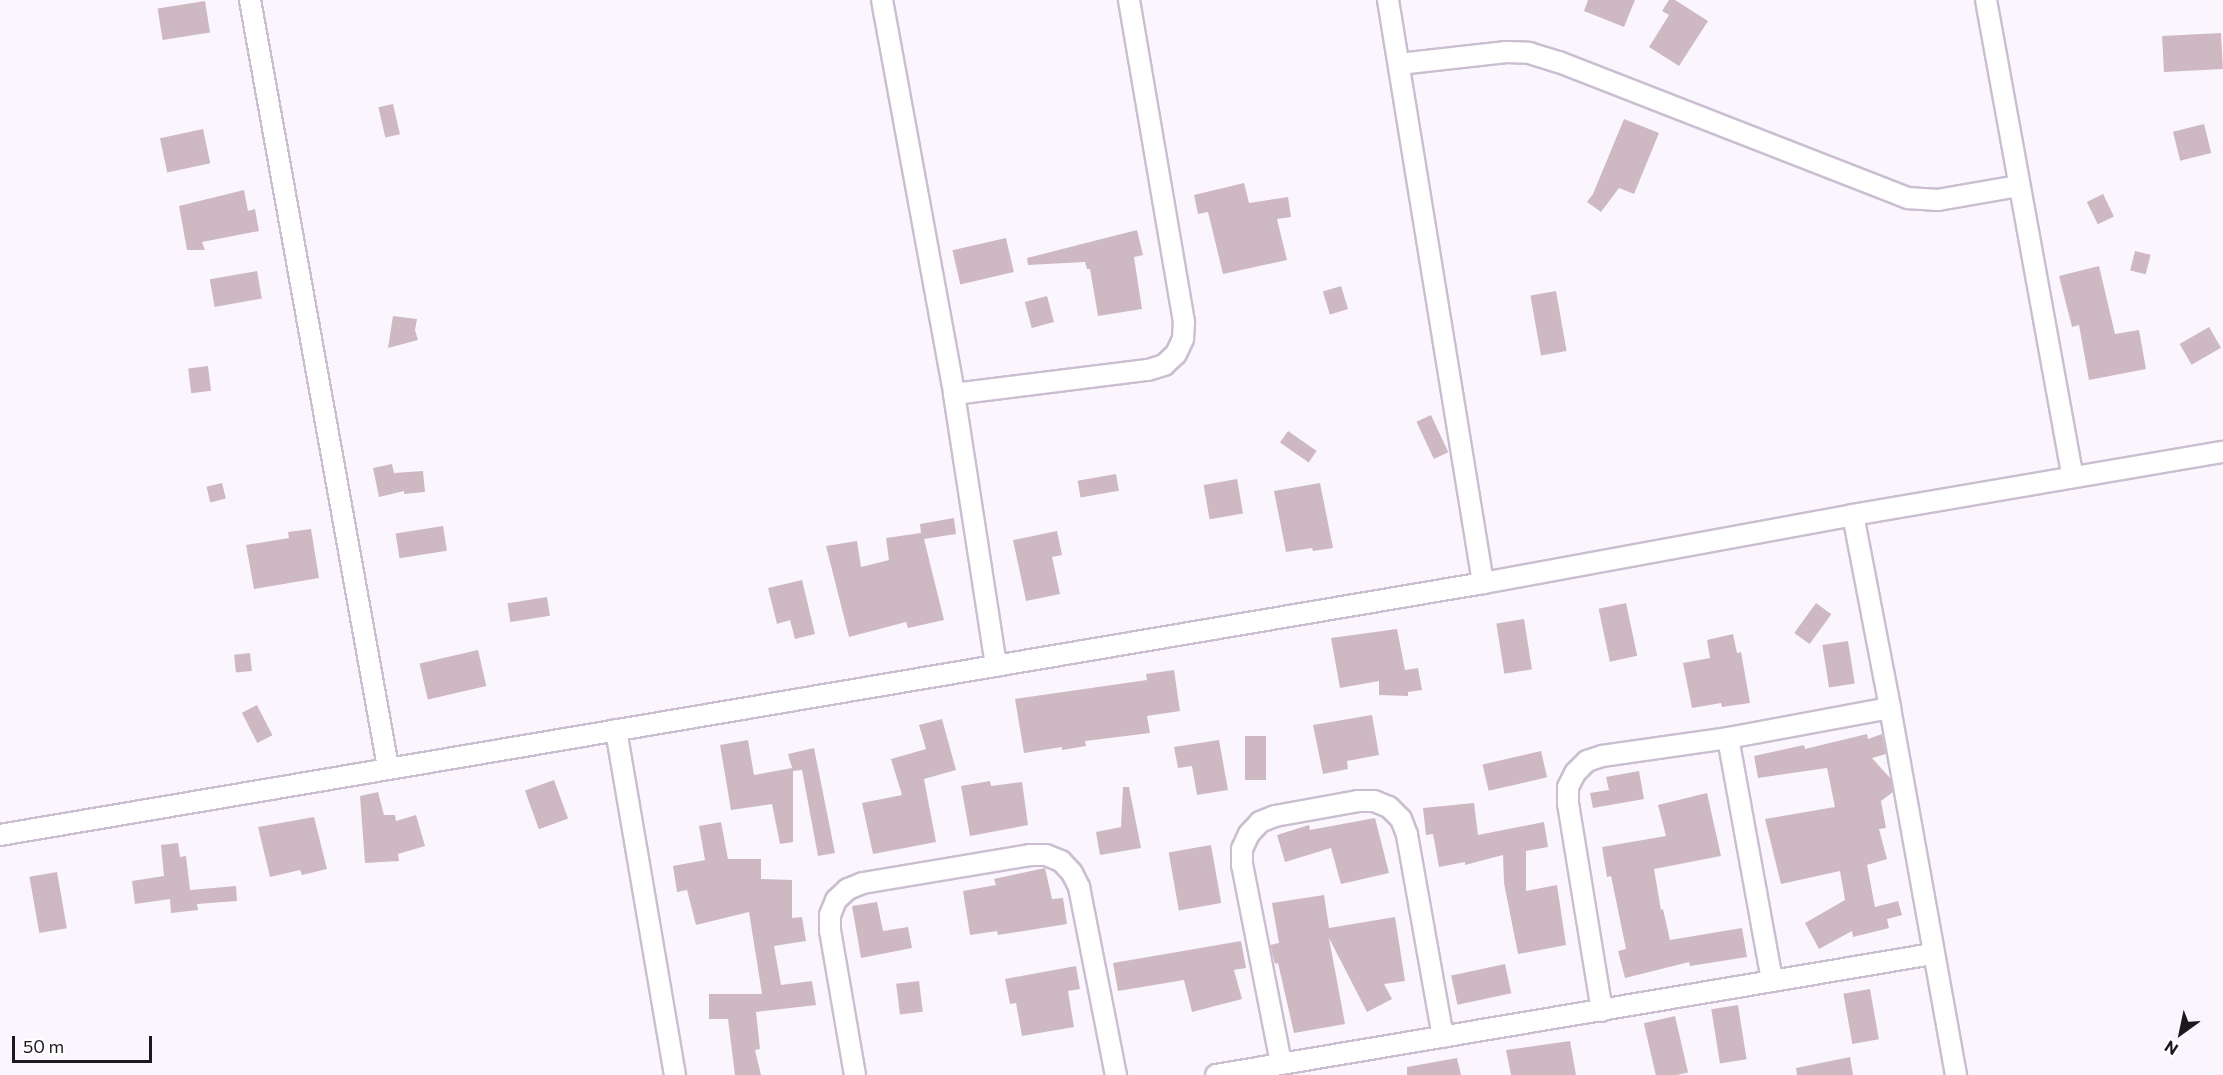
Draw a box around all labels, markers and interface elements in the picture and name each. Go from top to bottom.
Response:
north arrow [2151,1003,2211,1063]
scale bar [15,1024,154,1062]
text: 50 m [23,1035,64,1057]
text: N [2161,1037,2181,1060]

